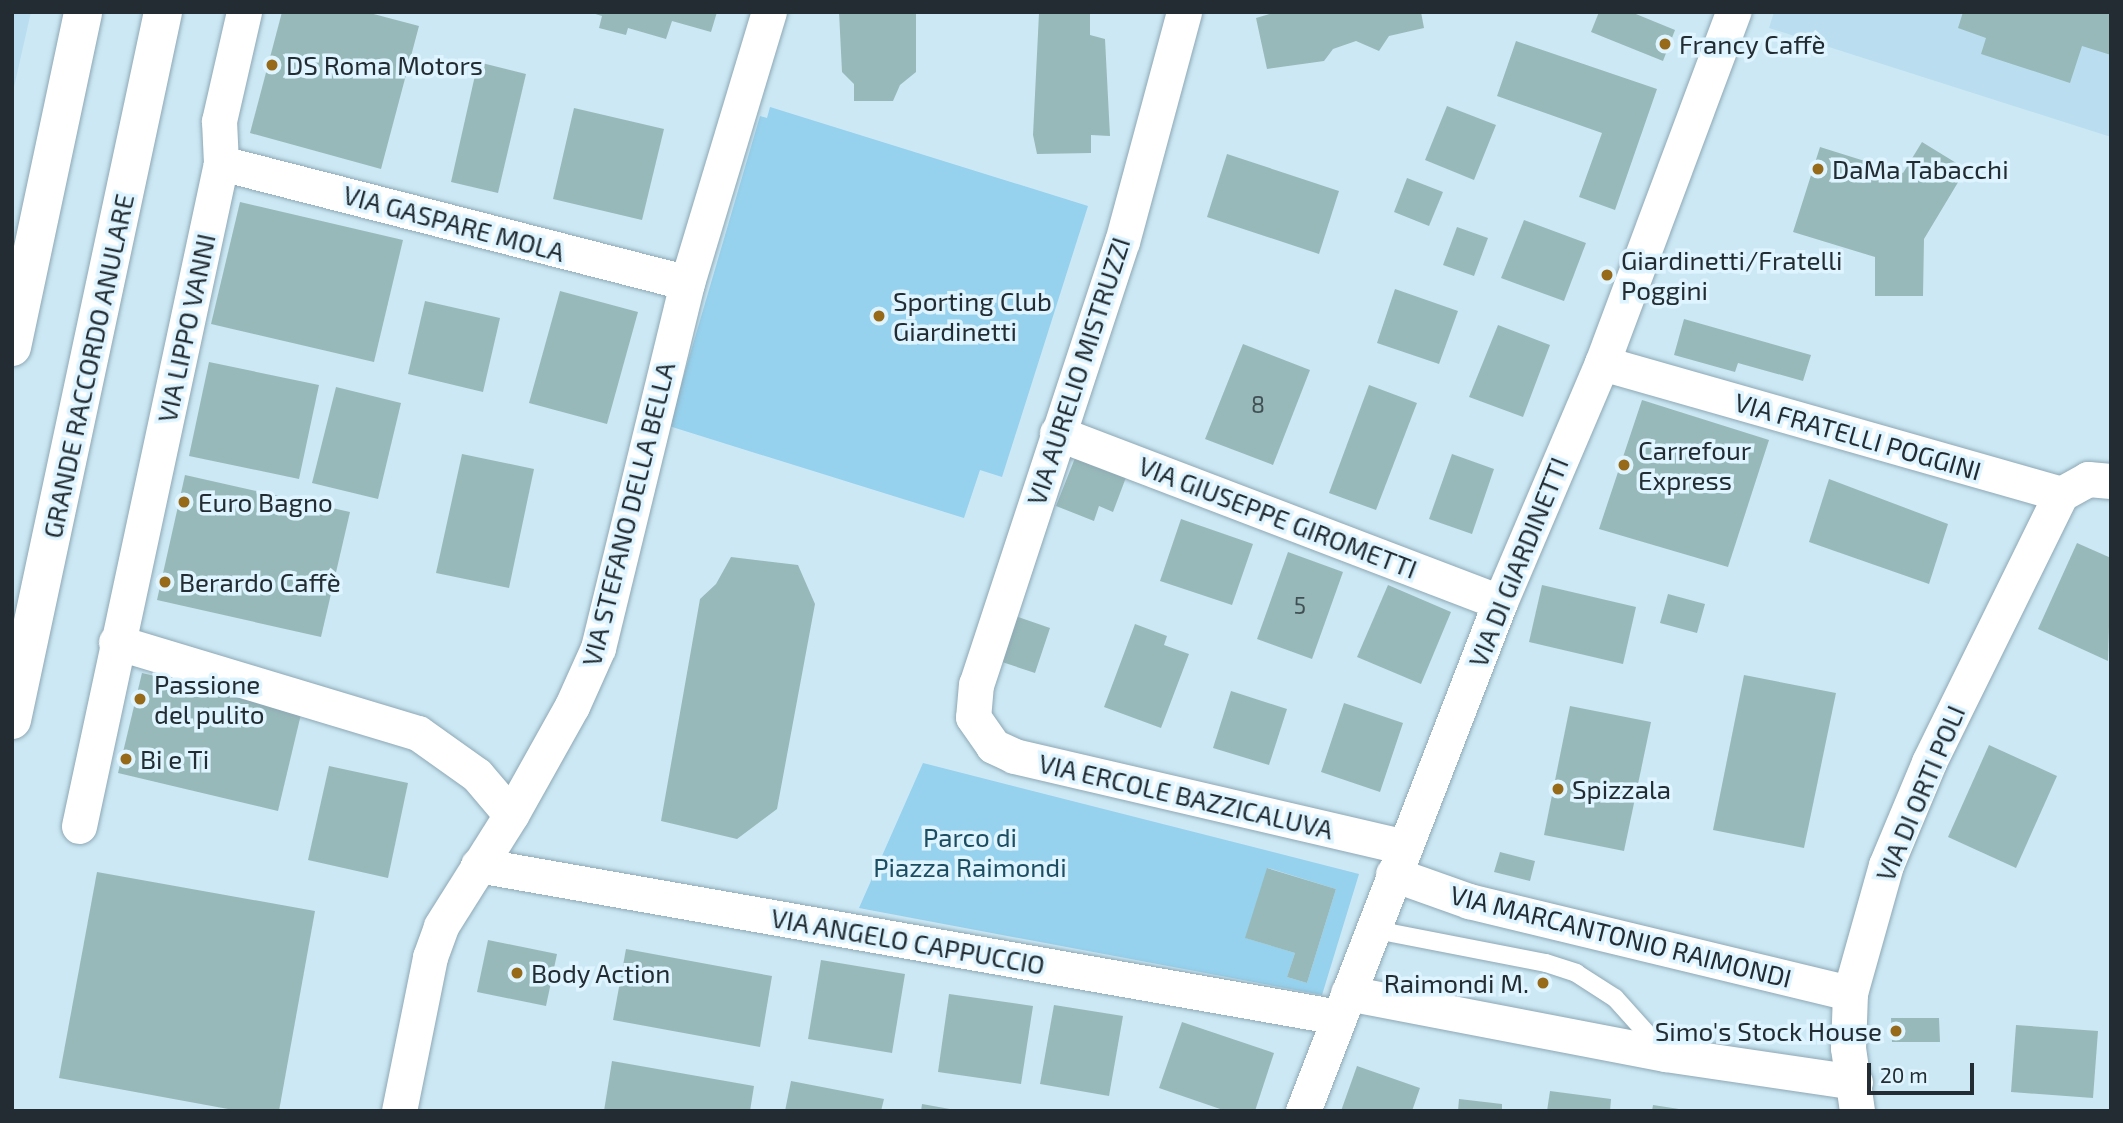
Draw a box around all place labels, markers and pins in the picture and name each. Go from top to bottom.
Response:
place label: Francy Caffè [1679,28,1826,60]
marker: Francy Caffè [1657,36,1673,52]
place label: DS Roma Motors [286,49,483,81]
marker: DS Roma Motors [264,57,280,73]
place label: DaMa Tabacchi [1832,153,2009,185]
marker: DaMa Tabacchi [1810,161,1826,177]
place label: Giardinetti/Fratelli Poggini [1621,244,1842,306]
marker: Giardinetti/Fratelli Poggini [1599,267,1615,283]
place label: Sporting Club Giardinetti [893,285,1052,346]
marker: Sporting Club Giardinetti [871,308,887,324]
place label: Carrefour Express [1638,434,1751,496]
marker: Carrefour Express [1616,457,1632,473]
place label: Euro Bagno [198,486,333,518]
marker: Euro Bagno [176,494,192,510]
place label: Berardo Caffè [179,566,341,598]
marker: Berardo Caffè [157,574,173,590]
place label: Passione del pulito [154,668,265,730]
marker: Passione del pulito [132,691,148,707]
place label: Bi e Ti [140,743,210,775]
marker: Bi e Ti [118,751,134,767]
place label: Spizzala [1572,773,1671,805]
marker: Spizzala [1550,781,1566,797]
place label: Body Action [531,957,671,989]
marker: Body Action [509,965,525,981]
place label: Raimondi M. [1384,967,1529,999]
marker: Raimondi M. [1535,975,1551,991]
place label: Simo's Stock House [1654,1015,1882,1047]
marker: Simo's Stock House [1888,1023,1904,1039]

